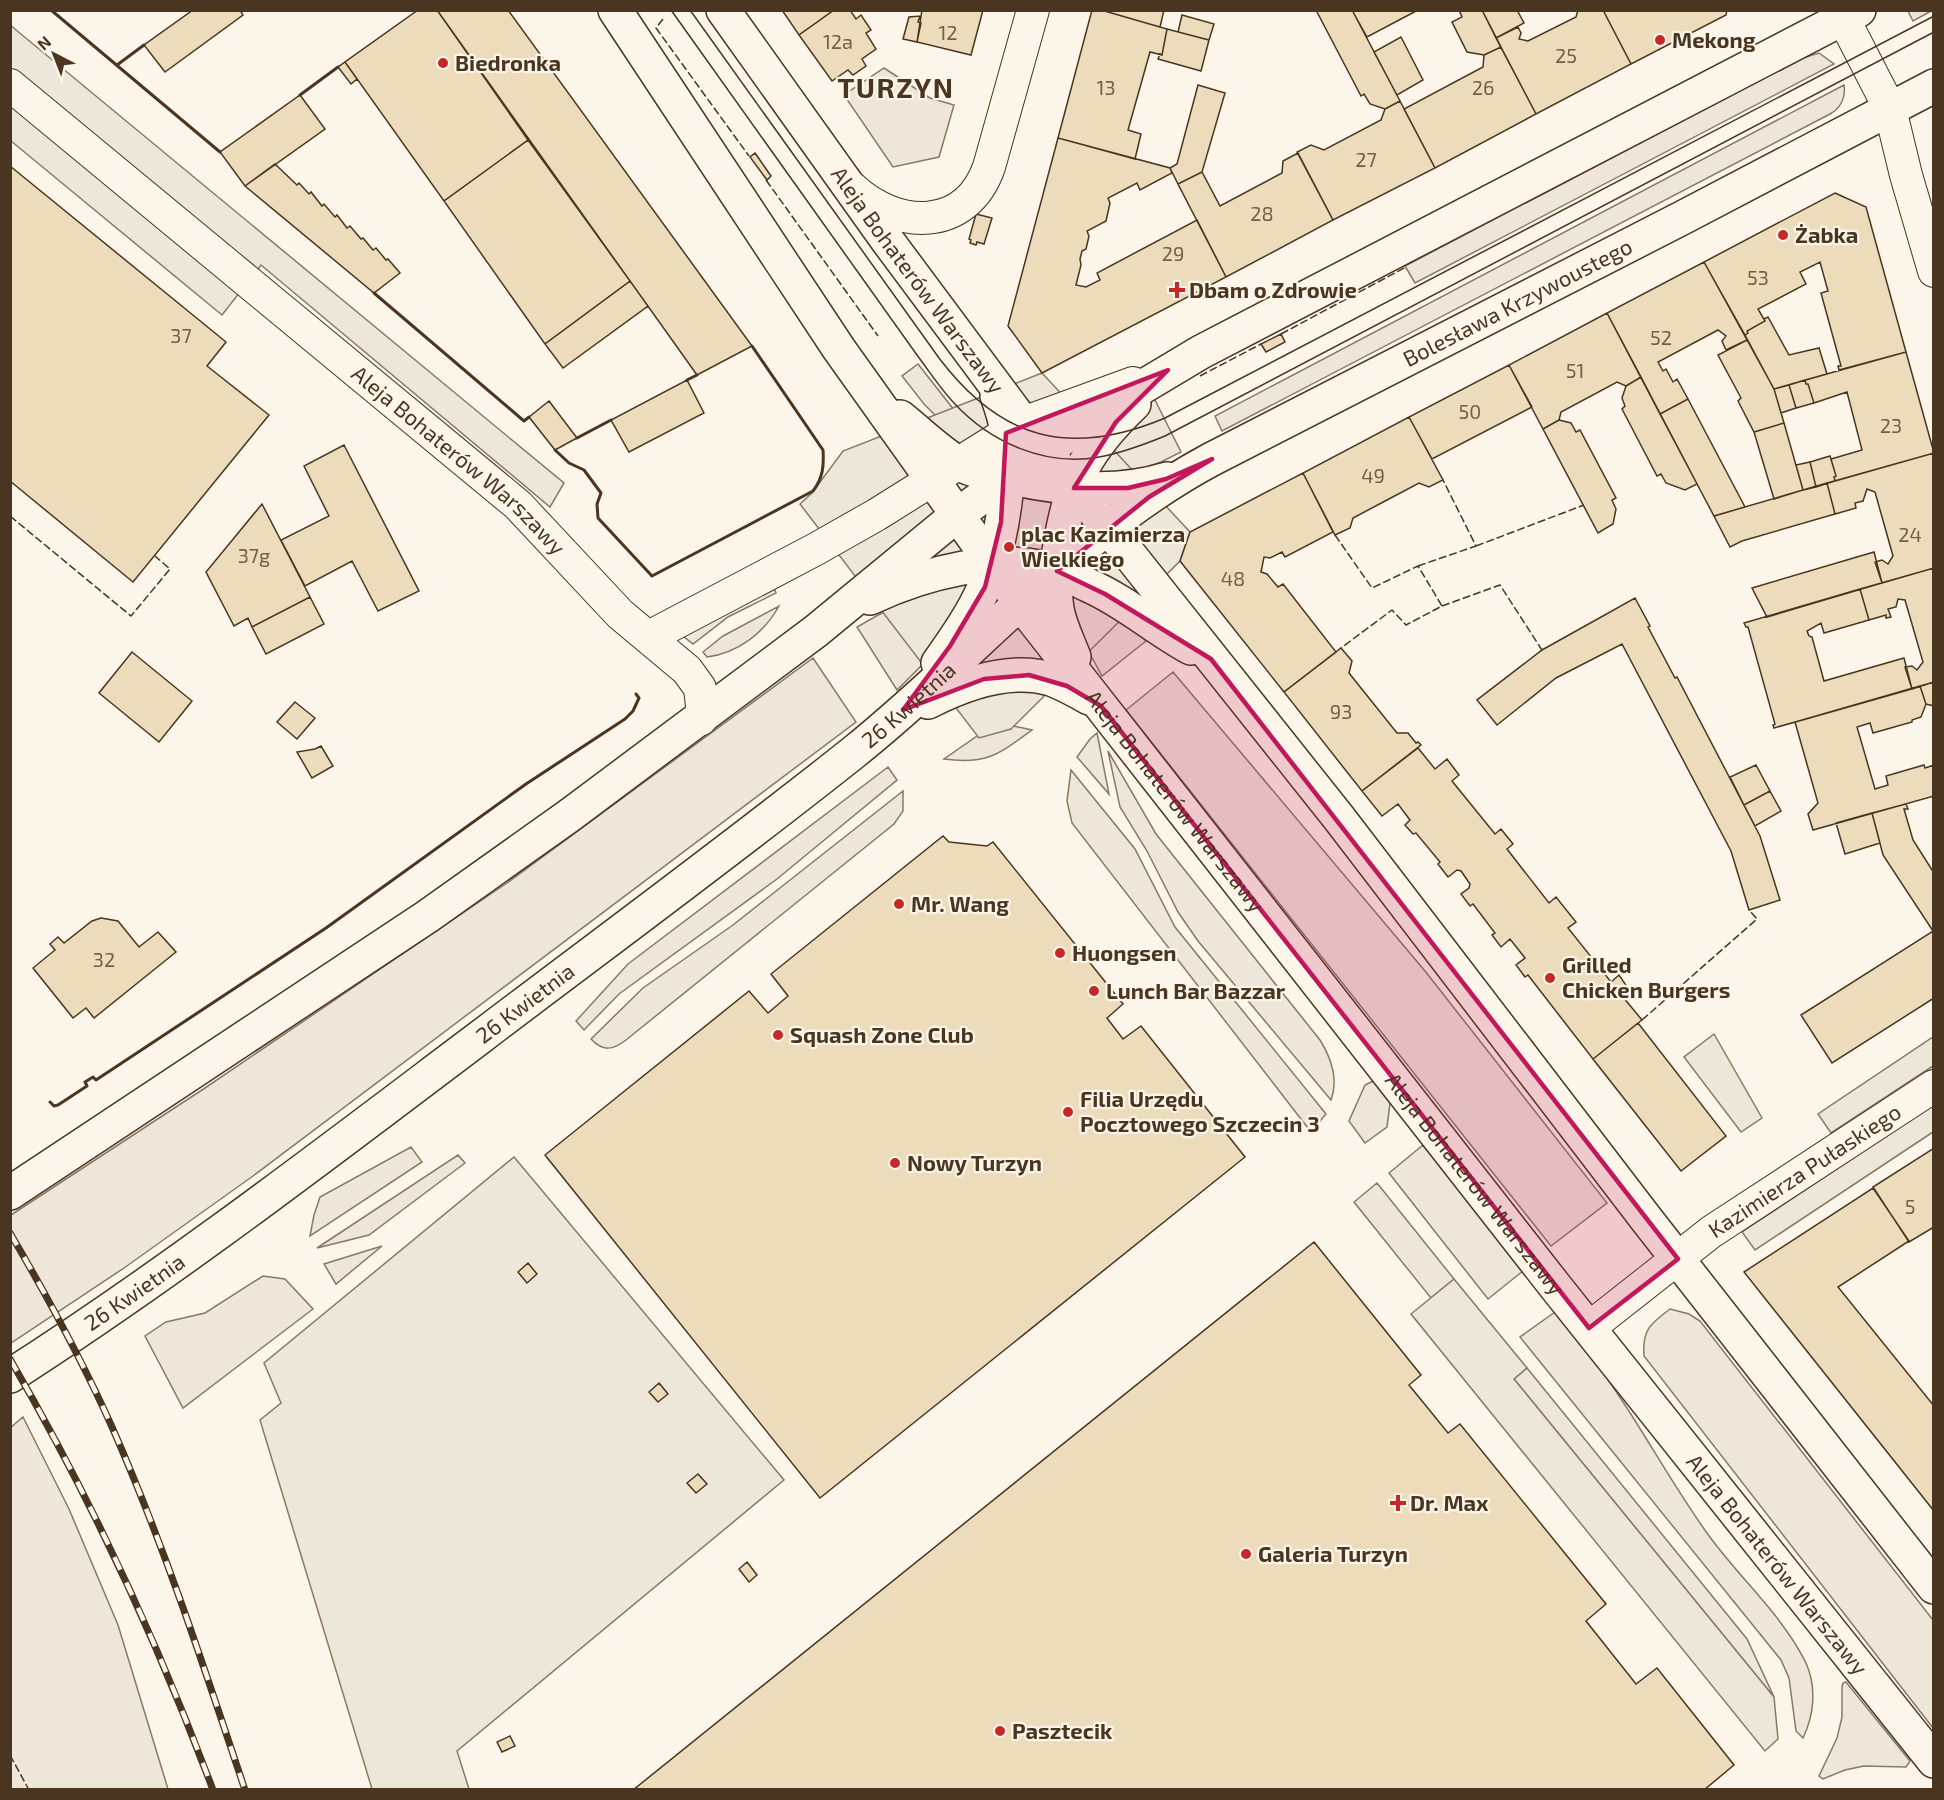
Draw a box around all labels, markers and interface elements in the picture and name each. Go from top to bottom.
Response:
house number: 12 [938,20,958,44]
north arrow [24,24,84,84]
place label: Mekong [1672,26,1756,52]
house number: 12a [823,29,853,53]
text: N [33,32,54,53]
marker: Mekong [1653,33,1667,47]
house number: 25 [1555,43,1577,67]
place label: Biedronka [455,49,561,75]
marker: Biedronka [436,56,450,70]
district label: TURZYN [838,70,954,104]
house number: 13 [1096,75,1116,99]
house number: 26 [1472,75,1494,99]
house number: 27 [1355,147,1377,171]
street label: Aleja Bohaterów Warszawy [827,161,1011,398]
house number: 28 [1250,201,1274,225]
place label: Żabka [1795,221,1858,247]
marker: Żabka [1776,228,1790,242]
street label: Bolesława Krzywoustego [1398,232,1636,371]
house number: 29 [1162,241,1184,265]
house number: 53 [1747,265,1769,289]
place label: Dbam o Zdrowie [1189,276,1357,302]
marker: Dbam o Zdrowie [1170,283,1184,297]
house number: 37 [170,323,192,347]
house number: 52 [1650,325,1672,349]
house number: 51 [1566,358,1584,382]
street label: Aleja Bohaterów Warszawy [347,359,572,560]
house number: 50 [1459,399,1481,423]
house number: 23 [1880,413,1902,437]
house number: 49 [1361,463,1385,487]
place label: plac Kazimierza Wielkiego [1021,520,1185,571]
house number: 24 [1898,522,1922,546]
marker: plac Kazimierza Wielkiego [1002,540,1016,554]
house number: 37g [238,543,270,567]
house number: 48 [1221,566,1245,590]
street label: 26 Kwietnia [856,656,960,753]
street label: Aleja Bohaterów Warszawy [1081,684,1271,917]
house number: 93 [1330,699,1352,723]
place label: Mr. Wang [911,890,1009,916]
marker: Mr. Wang [892,897,906,911]
place label: Huongsen [1072,939,1177,965]
marker: Huongsen [1053,946,1067,960]
house number: 32 [93,947,115,971]
place label: Grilled Chicken Burgers [1562,951,1730,1002]
street label: 26 Kwietnia [470,957,579,1048]
marker: Grilled Chicken Burgers [1543,971,1557,985]
place label: Lunch Bar Bazzar [1106,977,1286,1003]
marker: Lunch Bar Bazzar [1087,984,1101,998]
place label: Squash Zone Club [790,1021,974,1047]
marker: Squash Zone Club [771,1028,785,1042]
street label: Aleja Bohaterów Warszawy [1381,1067,1571,1300]
place label: Filia Urzędu Pocztowego Szczecin 3 [1080,1085,1320,1136]
street label: Kazimierza Pułaskiego [1703,1098,1905,1242]
marker: Filia Urzędu Pocztowego Szczecin 3 [1061,1105,1075,1119]
place label: Nowy Turzyn [907,1149,1042,1176]
marker: Nowy Turzyn [888,1156,902,1170]
house number: 5 [1905,1194,1915,1218]
street label: 26 Kwietnia [79,1247,189,1335]
street label: Aleja Bohaterów Warszawy [1682,1448,1874,1680]
place label: Dr. Max [1410,1489,1489,1515]
marker: Dr. Max [1391,1496,1405,1510]
place label: Galeria Turzyn [1258,1540,1408,1567]
marker: Galeria Turzyn [1239,1547,1253,1561]
place label: Pasztecik [1012,1717,1113,1743]
marker: Pasztecik [993,1724,1007,1738]

